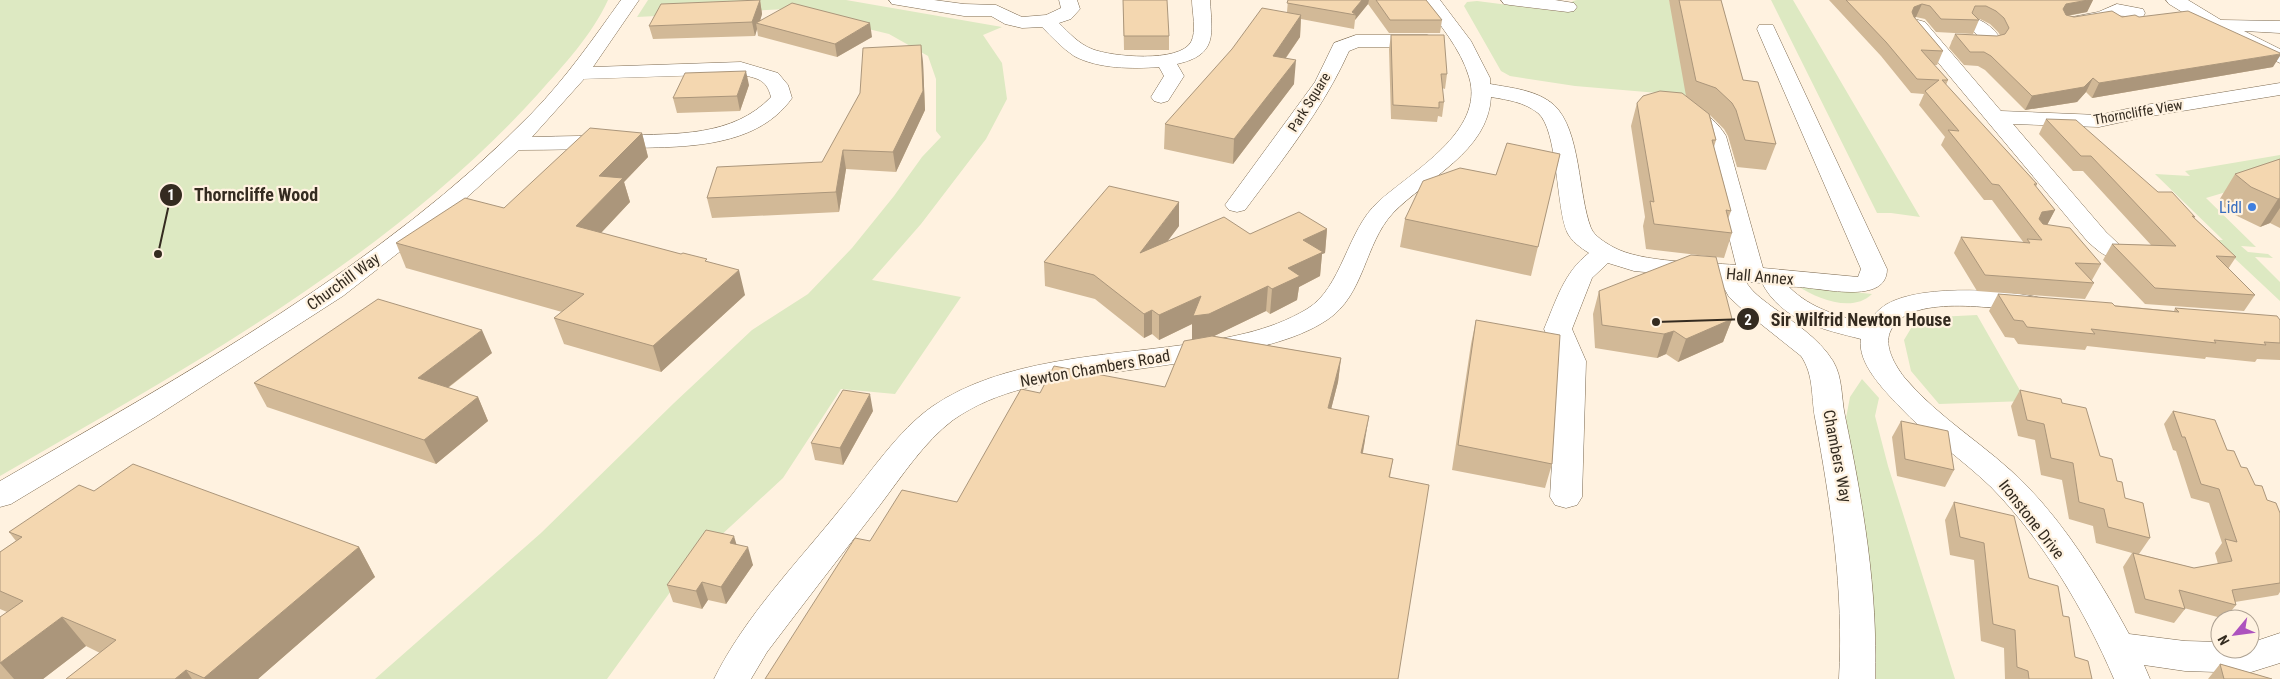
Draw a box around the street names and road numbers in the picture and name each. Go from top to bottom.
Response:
street label: Park Square [1285,69,1334,134]
street label: Thorncliffe View [2092,96,2184,128]
street label: Churchill Way [303,248,384,314]
street label: Hall Annex [1725,264,1795,289]
street label: Newton Chambers Road [1019,346,1171,391]
street label: Chambers Way [1819,408,1856,504]
street label: Ironstone Drive [1995,476,2068,563]

